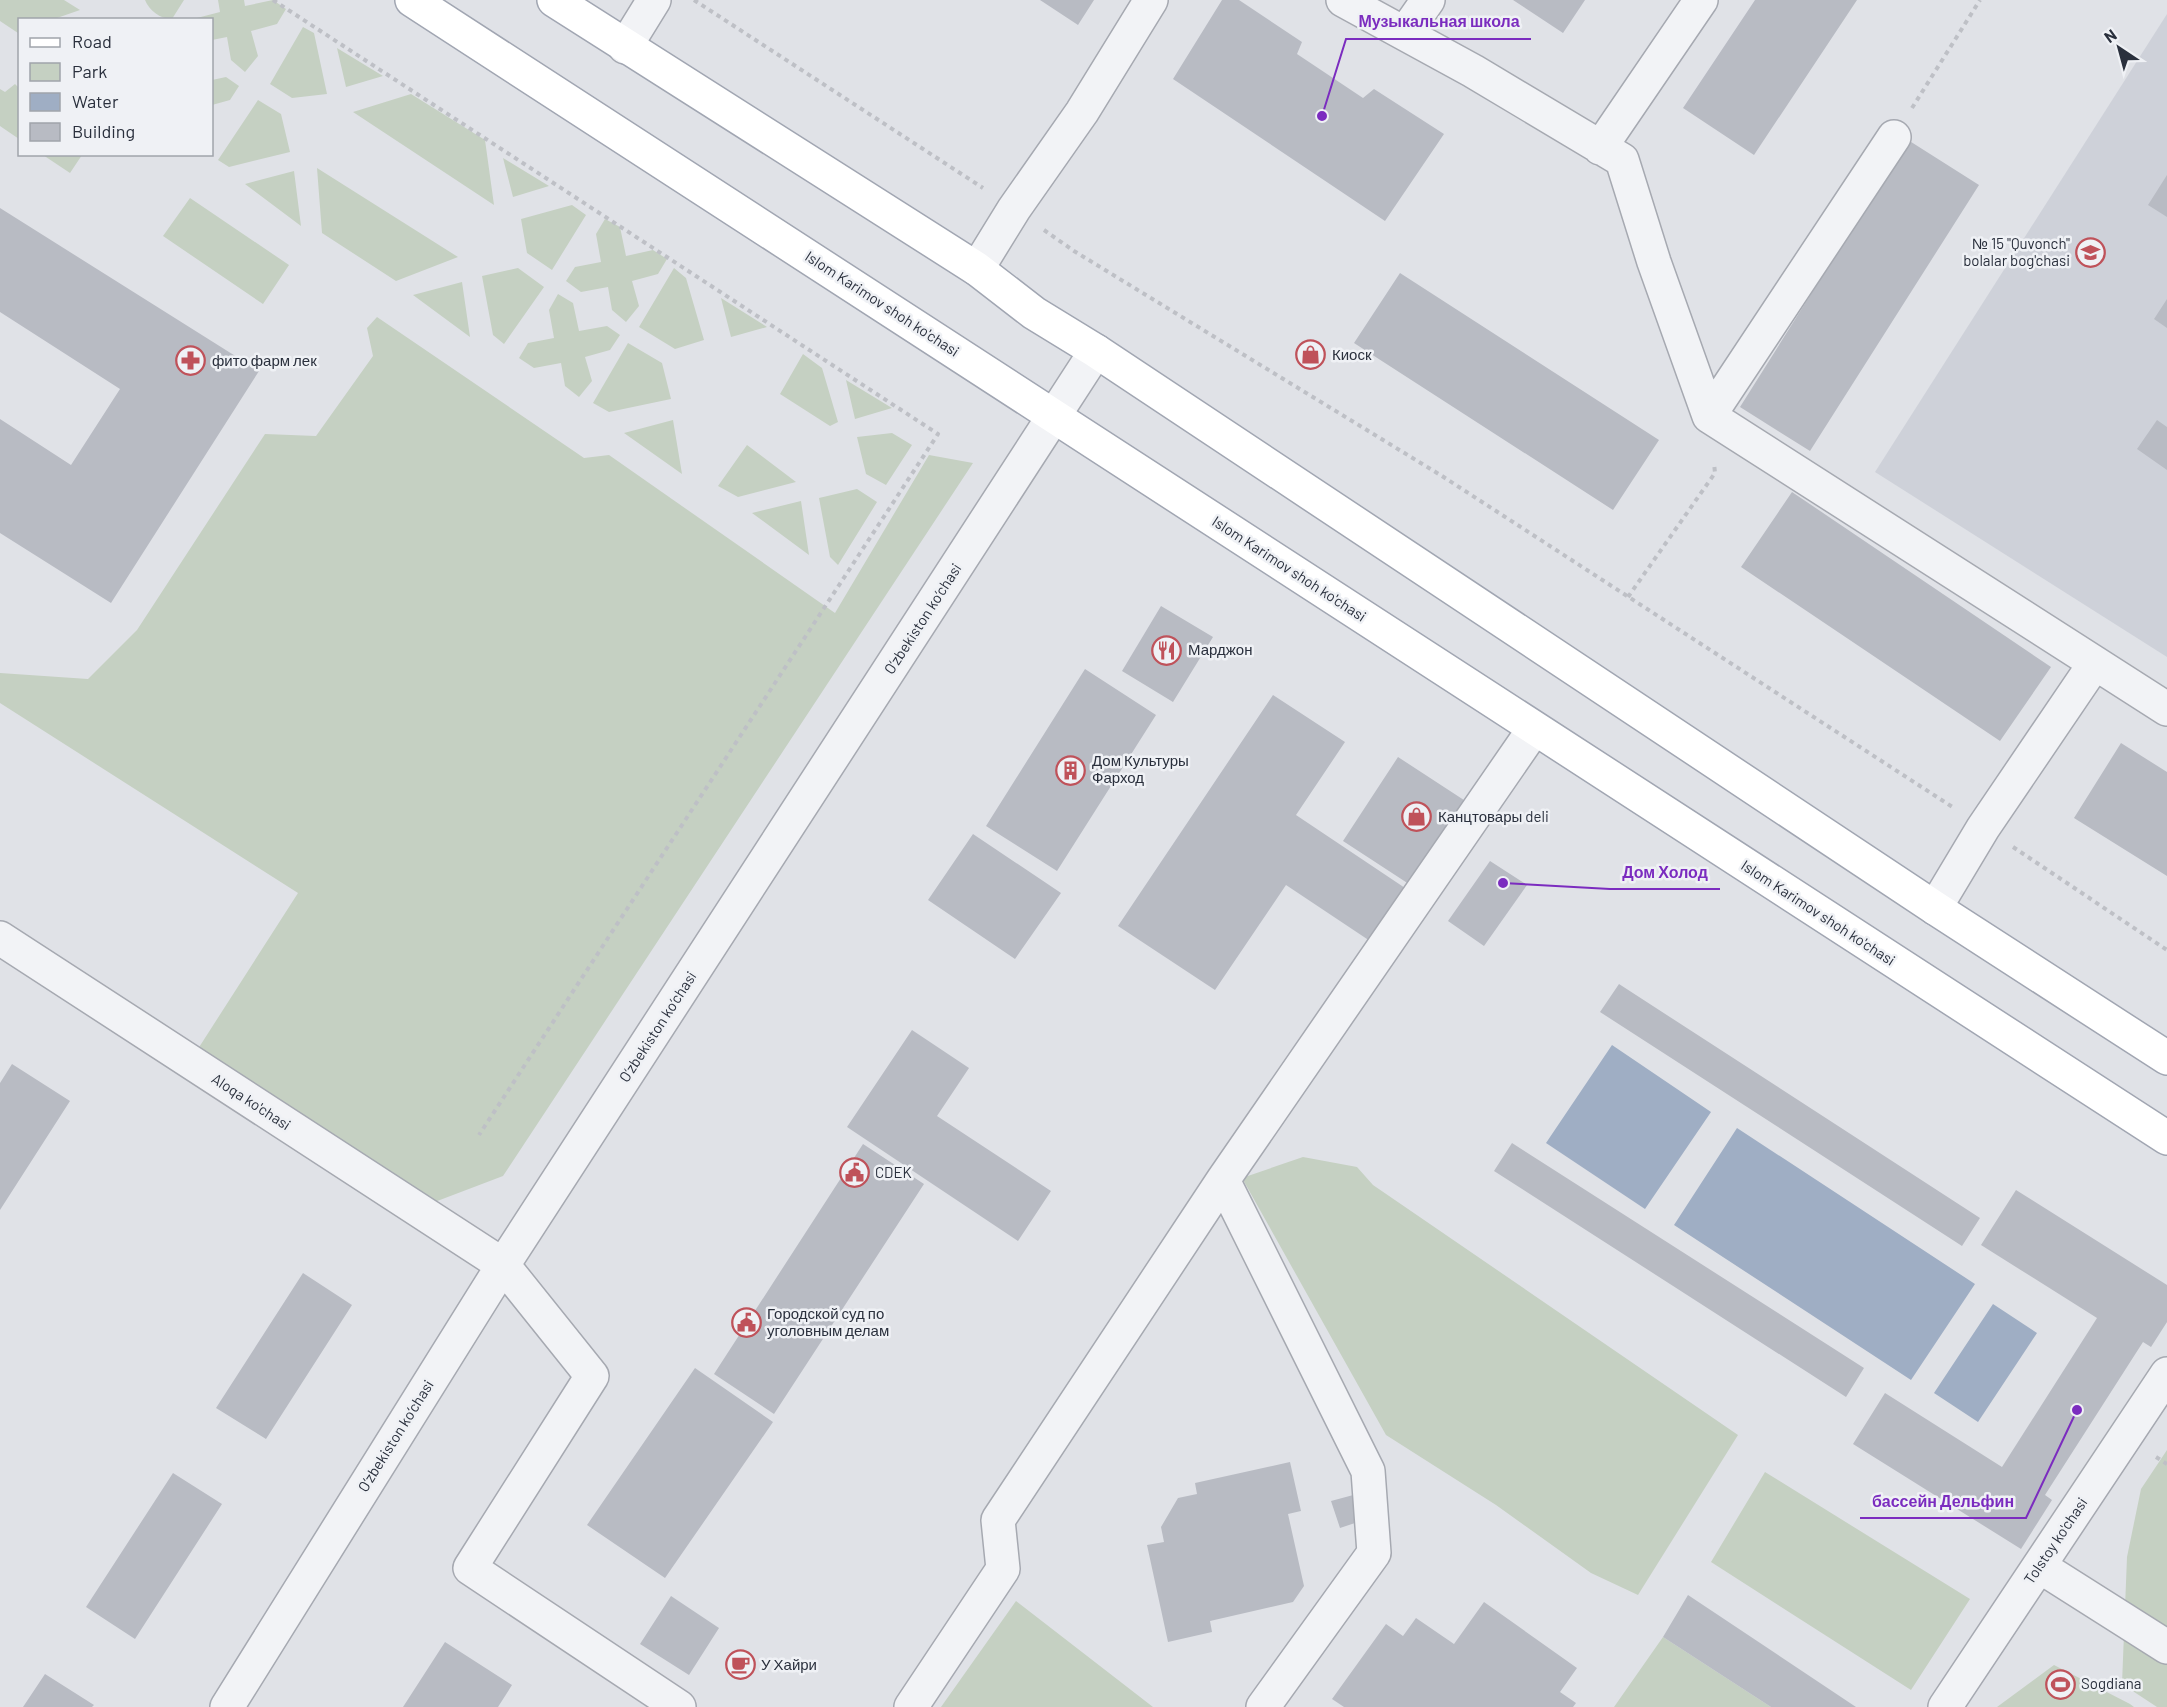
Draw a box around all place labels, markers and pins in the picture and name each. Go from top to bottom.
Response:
callout: Музыкальная школа [1346,5,1531,39]
place label: № 15 "Quvonch" bolalar bog'chasi [1963,234,2070,269]
school or university icon: № 15 "Quvonch" bolalar bog'chasi [2075,237,2107,269]
shop icon: Киоск [1295,339,1327,371]
pharmacy icon: фито фарм лек [175,345,207,377]
place label: Киоск [1332,345,1372,363]
place label: фито фарм лек [212,351,317,369]
restaurant icon: Марджон [1151,634,1183,666]
place label: Марджон [1188,640,1252,658]
place label: Дом Культуры Фарход [1092,751,1189,786]
building icon: Дом Культуры Фарход [1055,754,1087,786]
shop icon: Канцтовары deli [1401,801,1433,833]
place label: Канцтовары deli [1438,807,1549,825]
callout: Дом Холод [1610,855,1720,889]
public building icon: CDEK [838,1157,870,1189]
place label: CDEK [875,1163,912,1181]
place label: Городской суд по уголовным делам [767,1304,889,1339]
public building icon: Городской суд по уголовным делам [730,1307,762,1339]
callout: бассейн Дельфин [1860,1484,2026,1518]
cafe icon: У Хайри [724,1649,756,1681]
place label: У Хайри [761,1655,817,1673]
sports icon: Sogdiana [2044,1668,2076,1700]
place label: Sogdiana [2081,1674,2141,1692]

